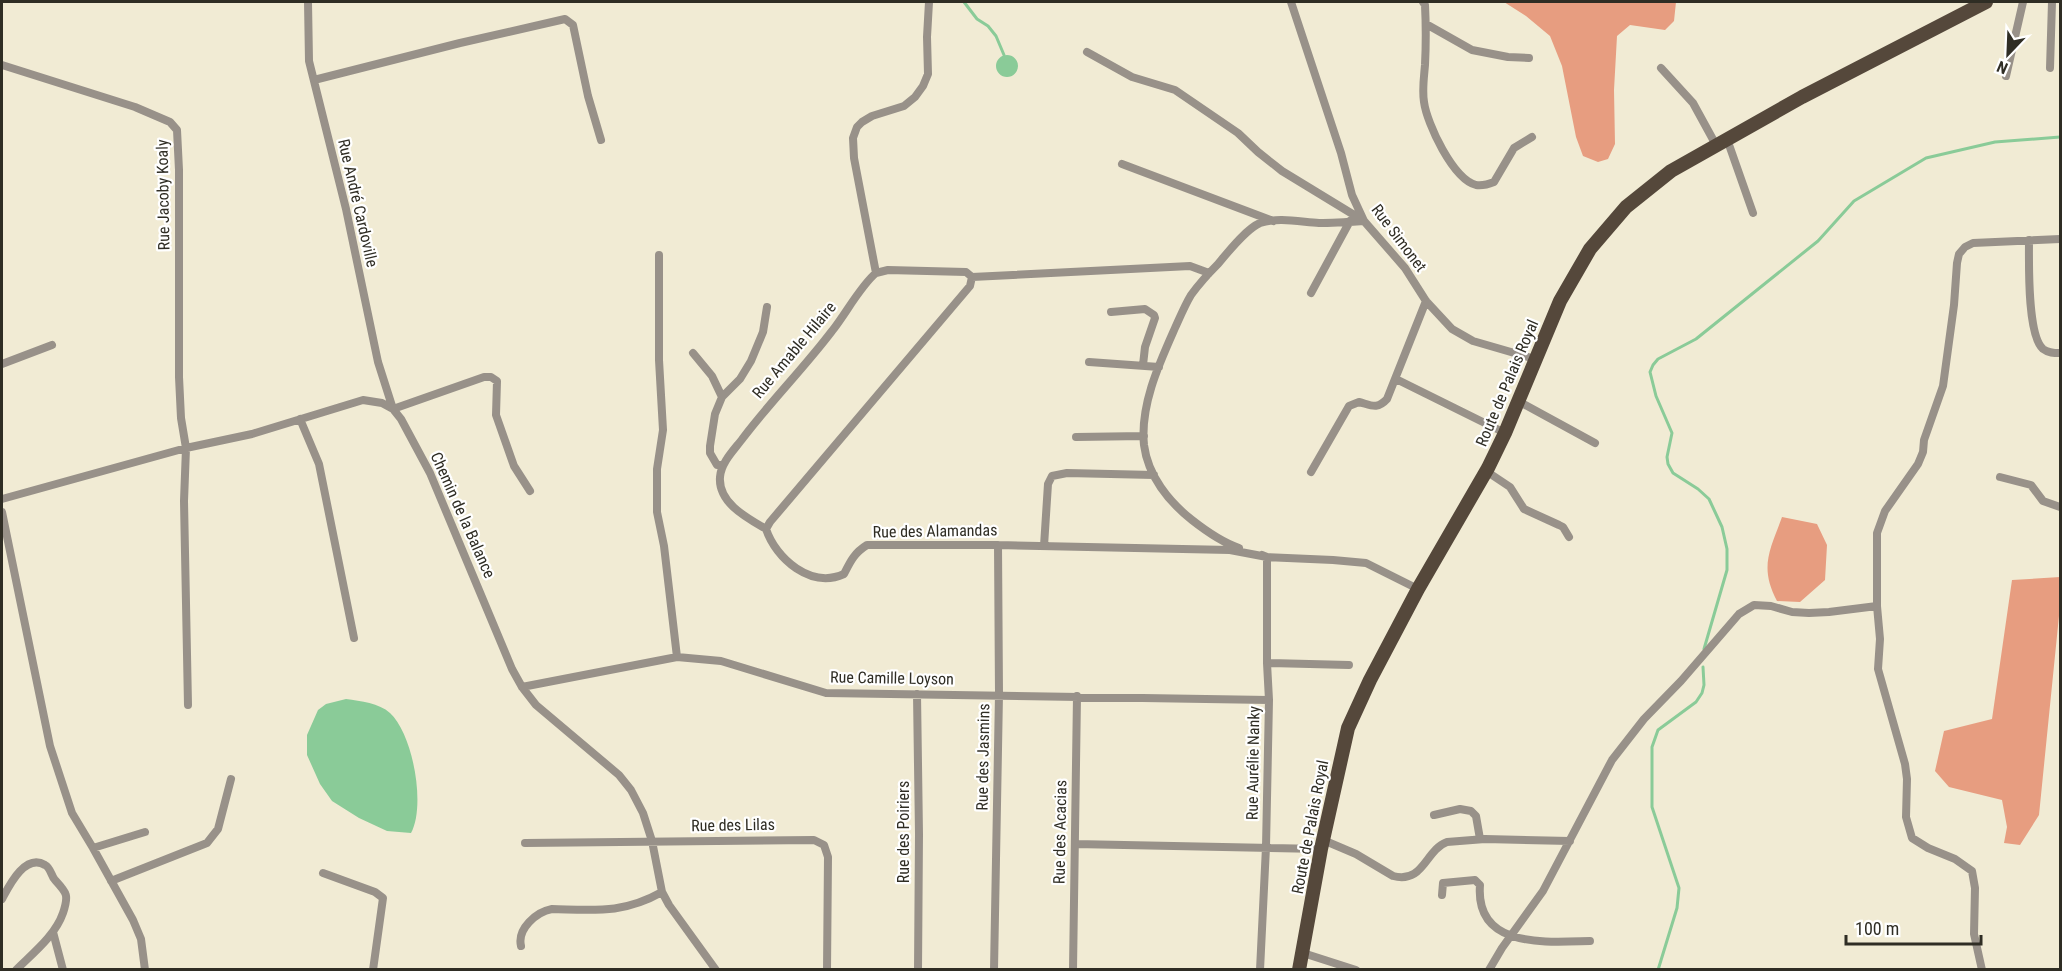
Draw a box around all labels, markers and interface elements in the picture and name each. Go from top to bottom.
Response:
north arrow [1978,24,2038,84]
text: N [1994,57,2011,78]
street label: Rue André Cardoville [334,137,382,269]
street label: Rue Jacoby Koaly [153,139,173,251]
street label: Rue Simonet [1368,201,1431,276]
street label: Rue Amable Hilaire [748,298,840,402]
street label: Route de Palais Royal [1472,317,1542,449]
street label: Chemin de la Balance [427,449,499,581]
street label: Rue des Alamandas [872,520,998,542]
street label: Rue Camille Loyson [830,667,954,689]
street label: Rue des Jasmins [973,703,993,811]
street label: Rue Aurélie Nanky [1243,705,1264,820]
street label: Route de Palais Royal [1288,758,1332,896]
street label: Rue des Acacias [1050,780,1070,884]
street label: Rue des Poiriers [894,781,913,883]
street label: Rue des Lilas [691,815,775,835]
scale bar [1846,908,1981,946]
text: 100 m [1855,918,1899,939]

